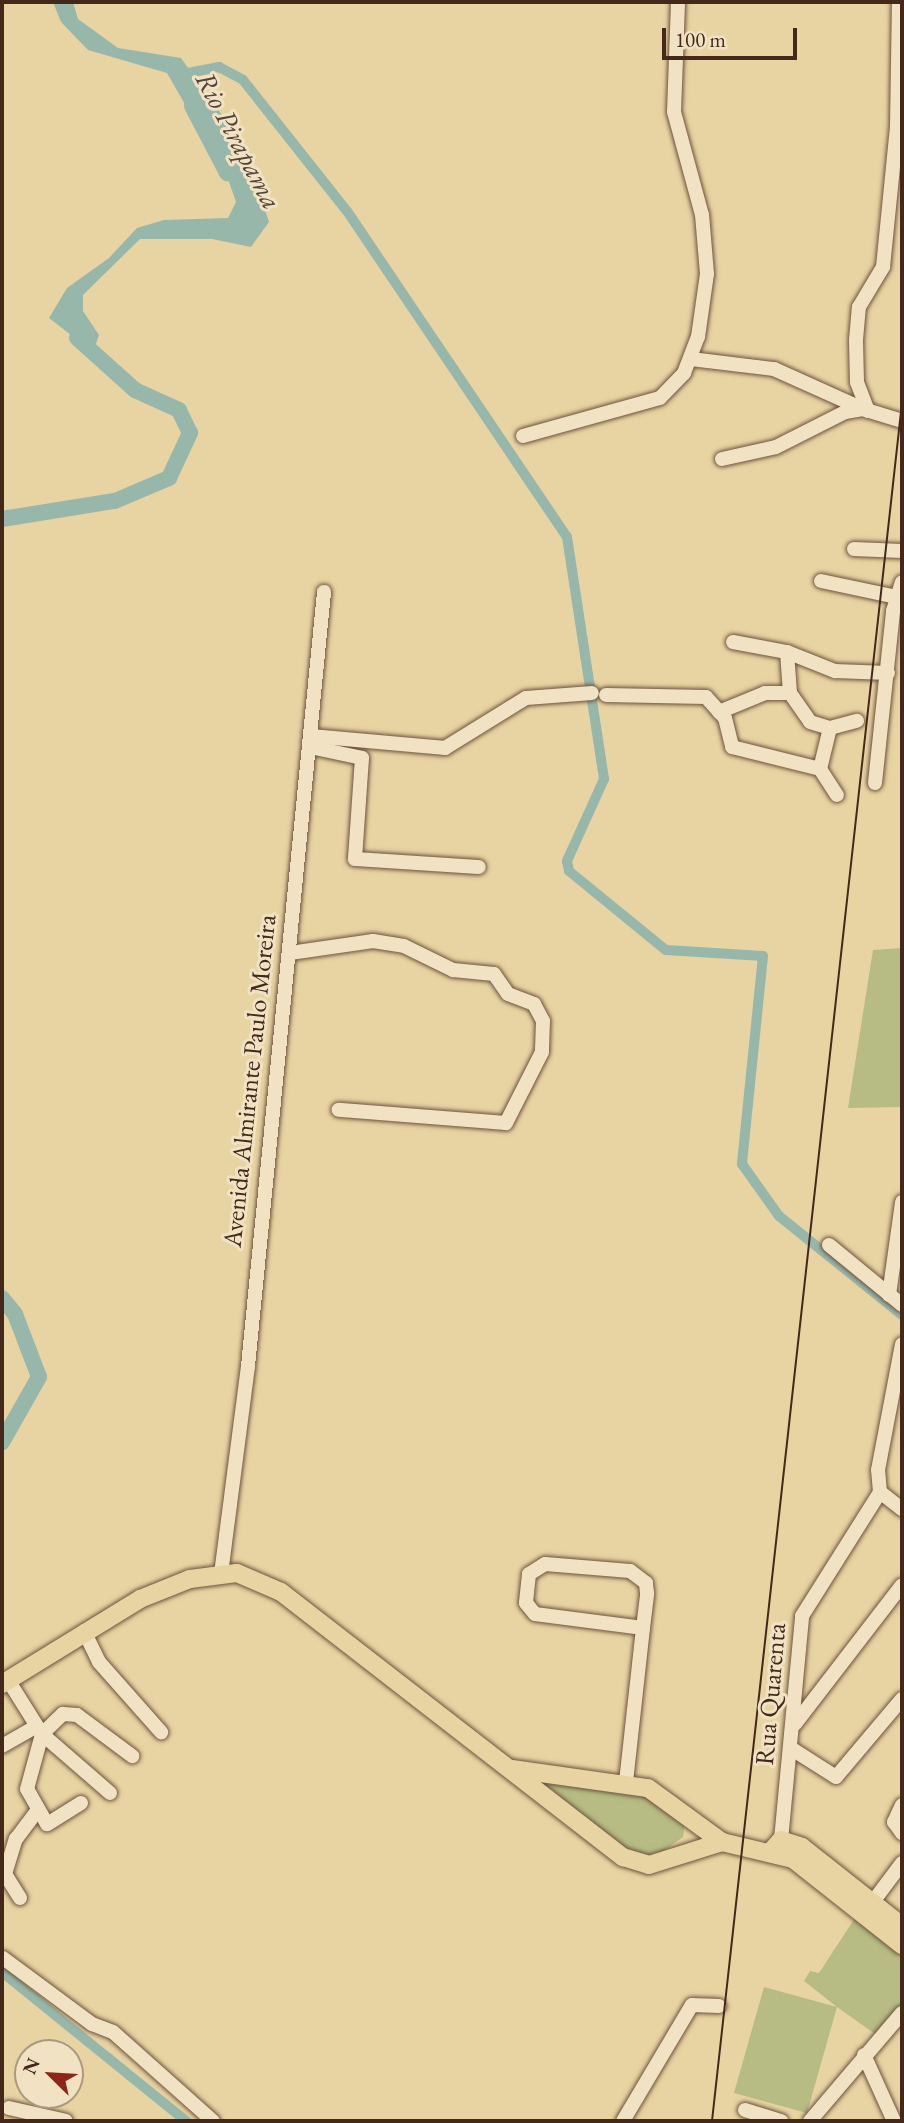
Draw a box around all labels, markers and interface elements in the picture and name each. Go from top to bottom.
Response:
scale bar [666,14,801,58]
text: 100 m [675,26,726,53]
water label: Rio Pirapama [189,65,289,215]
street label: Avenida Almirante Paulo Moreira [217,913,283,1249]
street label: Rua Quarenta [749,1622,793,1766]
north arrow [14,2039,84,2109]
text: N [17,2054,46,2078]

